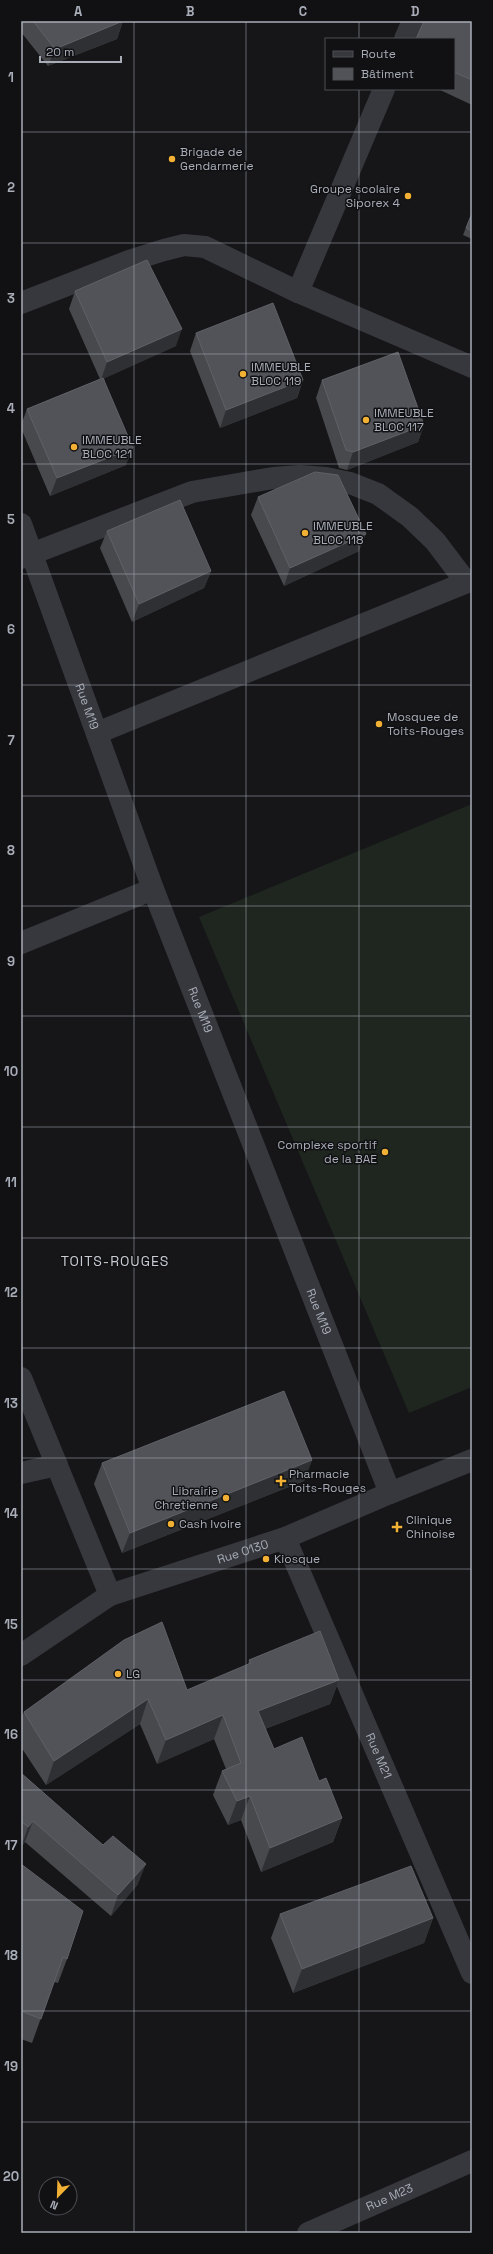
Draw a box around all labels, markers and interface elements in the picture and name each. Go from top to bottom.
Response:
text: A [74,3,83,20]
text: B [186,3,195,20]
text: C [299,3,307,20]
text: D [411,3,420,20]
scale bar [40,38,121,64]
legend [325,38,455,90]
text: 20 m [46,44,74,60]
text: Route [361,46,396,62]
text: Bâtiment [361,66,414,82]
text: 1 [8,69,14,86]
place label: Brigade de Gendarmerie [180,144,254,174]
marker: Brigade de Gendarmerie [167,154,177,164]
text: 2 [7,179,15,196]
place label: Groupe scolaire Siporex 4 [310,181,400,211]
marker: Groupe scolaire Siporex 4 [403,191,413,201]
text: 3 [7,290,15,307]
place label: IMMEUBLE BLOC 119 [251,359,311,389]
marker: IMMEUBLE BLOC 119 [238,369,248,379]
text: 4 [7,400,15,417]
place label: IMMEUBLE BLOC 117 [374,405,434,435]
marker: IMMEUBLE BLOC 117 [361,415,371,425]
place label: IMMEUBLE BLOC 121 [82,432,142,462]
marker: IMMEUBLE BLOC 121 [69,442,79,452]
text: 5 [7,511,15,528]
place label: IMMEUBLE BLOC 118 [313,518,373,548]
marker: IMMEUBLE BLOC 118 [300,528,310,538]
text: 6 [7,621,15,638]
street label: Rue M19 [71,681,103,732]
place label: Mosquee de Toits-Rouges [387,709,464,739]
marker: Mosquee de Toits-Rouges [374,719,384,729]
text: 7 [7,732,15,749]
text: 8 [7,842,15,859]
text: 9 [7,953,15,970]
street label: Rue M19 [184,985,217,1035]
text: 10 [4,1063,18,1080]
place label: Complexe sportif de la BAE [278,1137,377,1167]
marker: Complexe sportif de la BAE [380,1147,390,1157]
text: 11 [5,1174,17,1191]
district label: TOITS-ROUGES [61,1252,169,1270]
text: 12 [4,1284,18,1301]
street label: Rue M19 [303,1286,335,1337]
text: 13 [4,1395,18,1412]
place label: Pharmacie Toits-Rouges [289,1466,366,1496]
marker: Pharmacie Toits-Rouges [276,1476,286,1486]
place label: Librairie Chretienne [154,1483,218,1513]
marker: Librairie Chretienne [221,1493,231,1503]
text: 14 [4,1505,18,1522]
place label: Clinique Chinoise [406,1512,455,1542]
place label: Cash Ivoire [179,1516,241,1532]
marker: Cash Ivoire [166,1519,176,1529]
marker: Clinique Chinoise [391,1521,403,1533]
street label: Rue O130 [215,1536,271,1568]
place label: Kiosque [274,1551,320,1567]
marker: Kiosque [261,1554,271,1564]
text: 15 [4,1616,18,1633]
place label: LG [126,1666,140,1682]
marker: LG [113,1669,123,1679]
text: 16 [4,1726,18,1743]
street label: Rue M21 [362,1731,395,1781]
text: 17 [4,1837,18,1854]
text: 18 [4,1947,18,1964]
text: 19 [4,2058,18,2075]
text: 20 [3,2168,19,2185]
north arrow [38,2176,78,2216]
street label: Rue M23 [363,2180,416,2215]
text: N [48,2197,60,2213]

